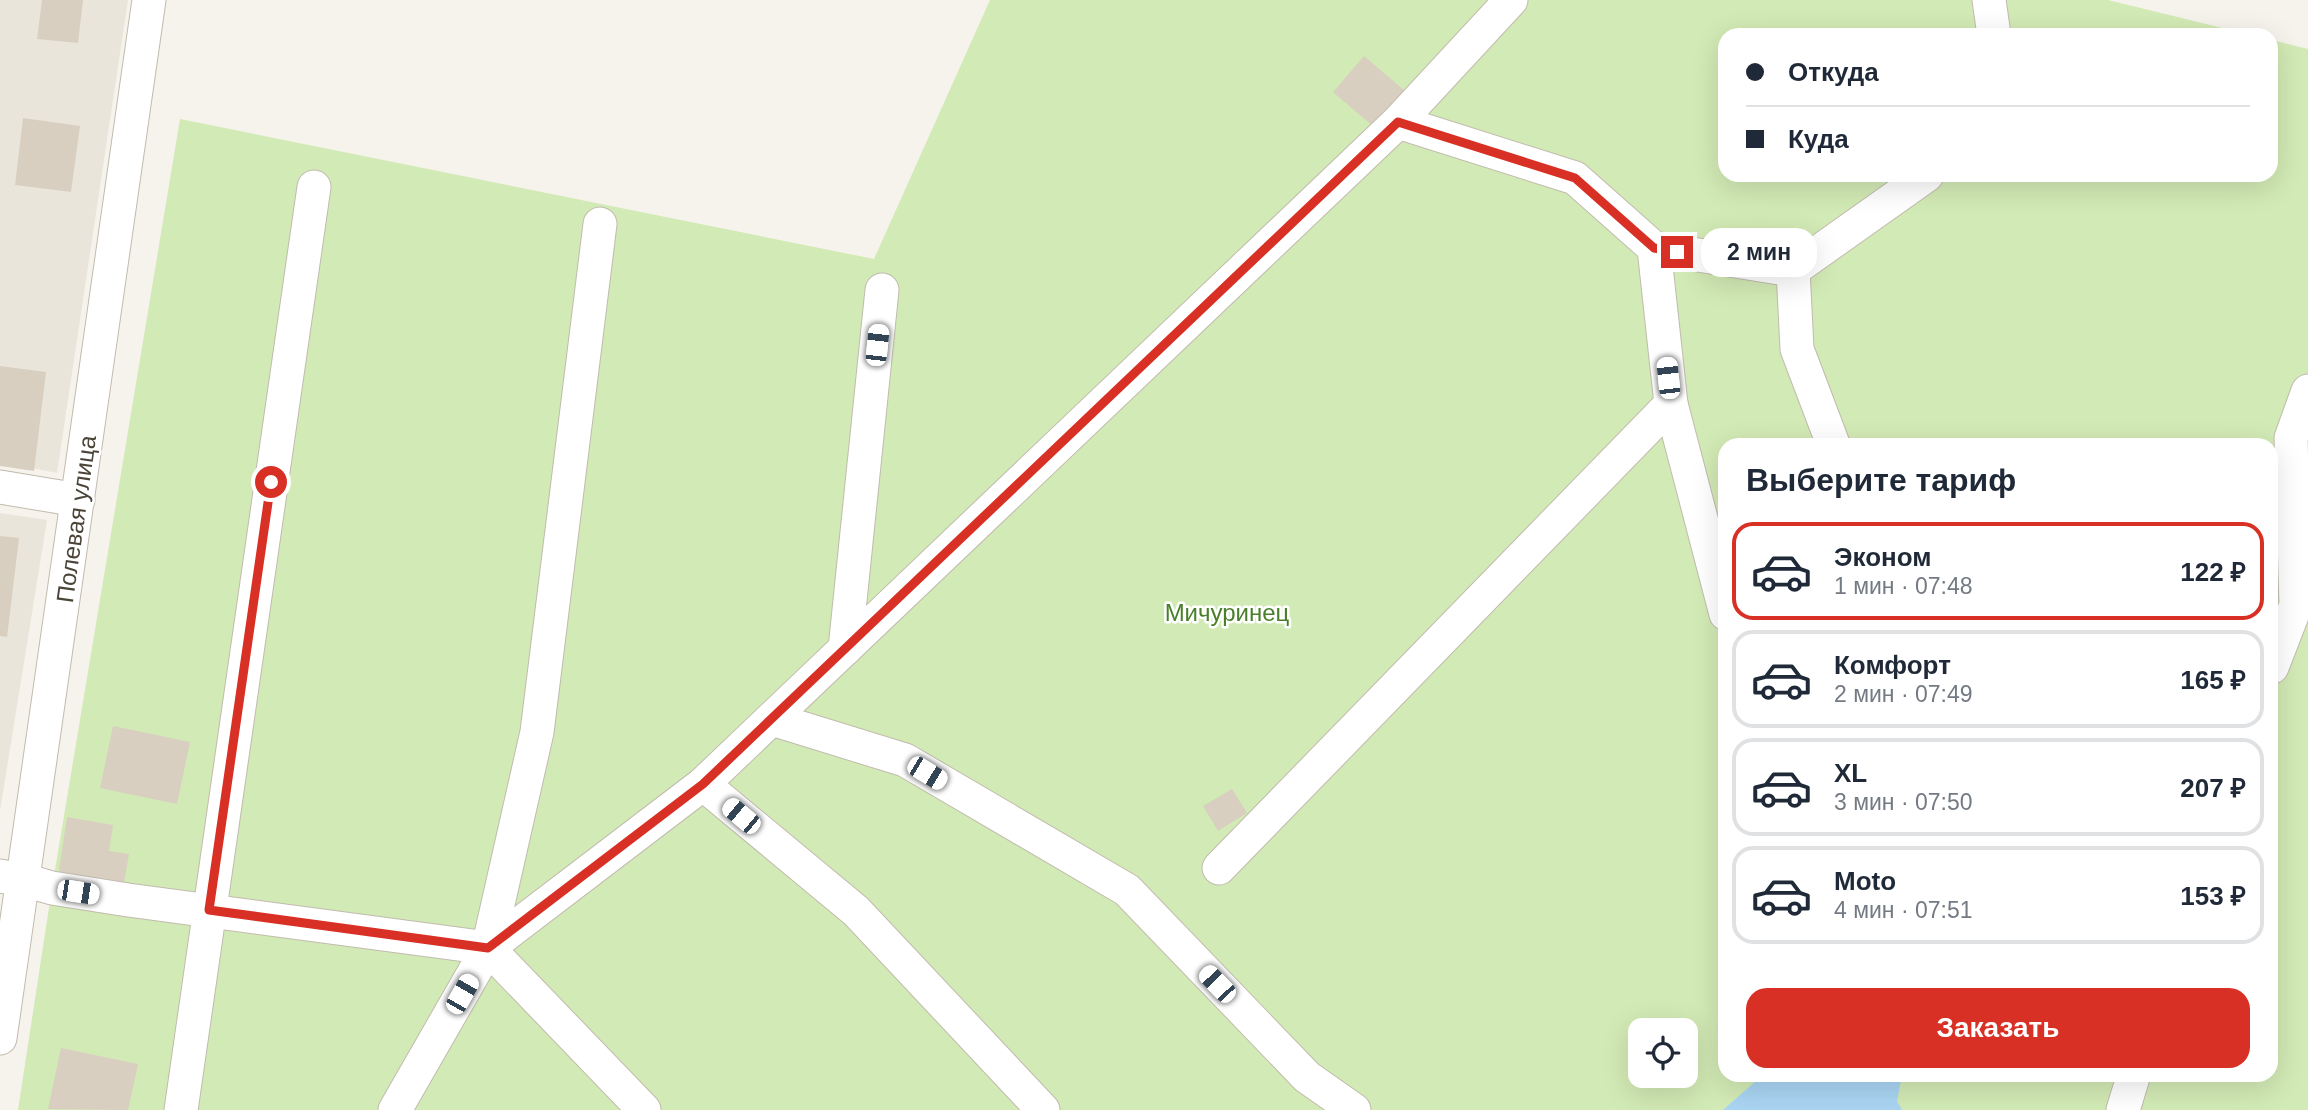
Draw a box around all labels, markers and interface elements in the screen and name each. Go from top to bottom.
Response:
text: Откуда [1788,57,1879,87]
text: Куда [1788,124,1849,154]
callout: 2 мин [1702,228,1817,276]
route end [1661,236,1693,268]
text: 2 мин [1727,239,1791,265]
car [865,323,890,367]
car [1656,356,1681,400]
street label: Полевая улица [51,433,101,605]
text: Выберите тариф [1746,462,2016,498]
route start [255,466,287,498]
icon: car [1750,540,1813,603]
text: Эконом [1834,542,1932,572]
text: 122 ₽ [2180,557,2246,587]
text: 1 мин · 07:48 [1834,573,1973,599]
park label: Мичуринец [1165,599,1290,626]
icon: car [1750,648,1813,711]
text: Комфорт [1834,650,1951,680]
text: 165 ₽ [2180,665,2246,695]
text: 2 мин · 07:49 [1834,681,1973,707]
car [904,753,951,793]
icon: car [1750,756,1813,819]
text: XL [1834,758,1867,788]
text: 207 ₽ [2180,773,2246,803]
text: 3 мин · 07:50 [1834,789,1973,815]
car [719,794,764,838]
icon: car [1750,864,1813,927]
text: Moto [1834,866,1896,896]
car [56,878,101,906]
text: 153 ₽ [2180,881,2246,911]
text: 4 мин · 07:51 [1834,897,1973,923]
car [1195,962,1240,1006]
car [443,971,482,1017]
button: Заказать [1746,988,2250,1068]
map controls [1628,1018,1698,1088]
button: locate [1628,1018,1698,1088]

